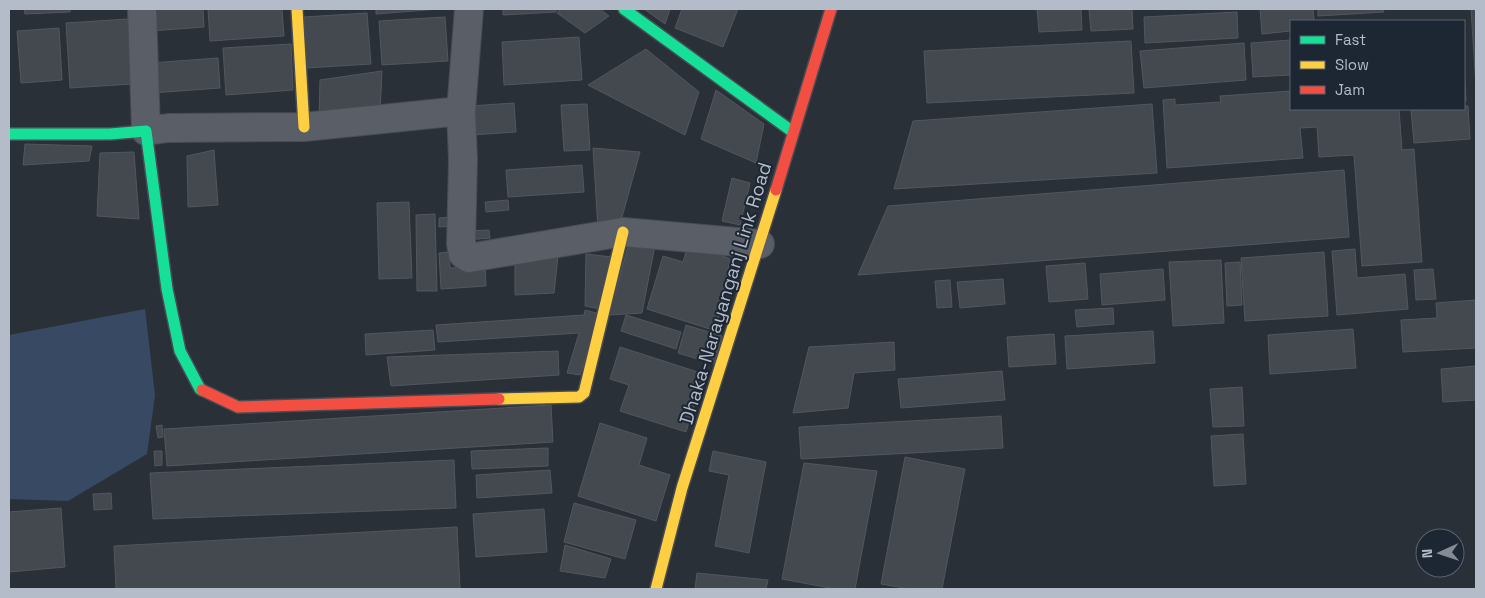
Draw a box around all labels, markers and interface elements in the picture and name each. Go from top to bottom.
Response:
legend [1290,20,1465,110]
text: Fast [1335,30,1366,49]
text: Slow [1335,55,1369,74]
text: Jam [1335,80,1365,99]
street label: Dhaka-Narayanganj Link Road [674,159,777,427]
north arrow [1415,528,1465,578]
text: N [1418,549,1436,559]

